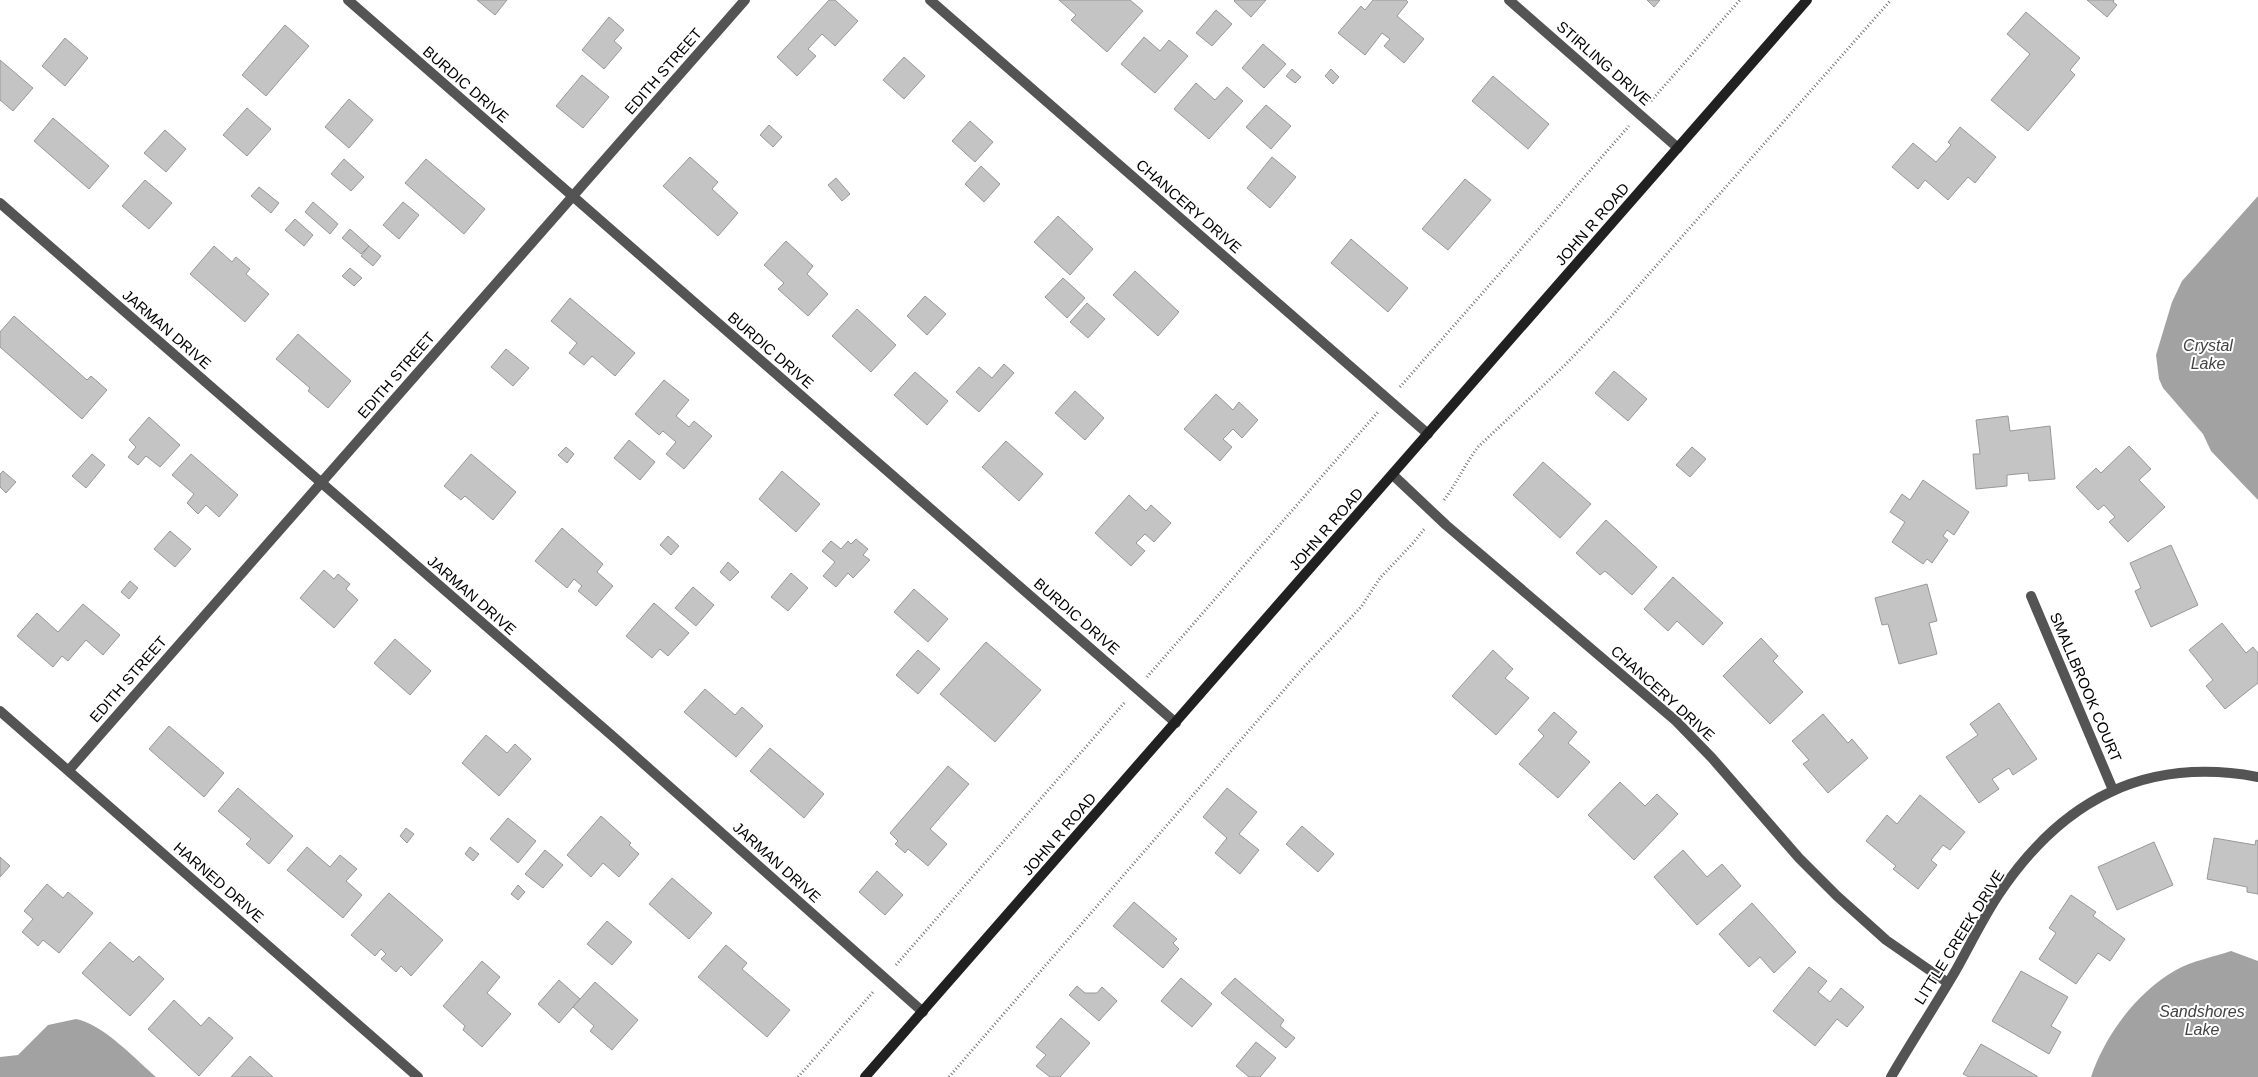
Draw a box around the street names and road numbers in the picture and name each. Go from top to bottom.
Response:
street label: STIRLING DRIVE [1553,17,1655,109]
street label: EDITH STREET [621,25,705,117]
street label: BURDIC DRIVE [420,42,512,126]
street label: CHANCERY DRIVE [1133,156,1245,256]
street label: JOHN R ROAD [1552,179,1632,269]
street label: JARMAN DRIVE [119,286,215,372]
street label: BURDIC DRIVE [725,308,817,392]
street label: EDITH STREET [354,329,438,421]
street label: JOHN R ROAD [1286,484,1366,574]
street label: JARMAN DRIVE [424,552,520,638]
street label: BURDIC DRIVE [1031,574,1123,658]
street label: SMALLBROOK COURT [2047,610,2125,764]
street label: EDITH STREET [86,633,170,725]
street label: CHANCERY DRIVE [1608,642,1718,744]
street label: JOHN R ROAD [1019,789,1099,879]
street label: JARMAN DRIVE [730,818,824,906]
street label: HARNED DRIVE [171,838,267,926]
street label: LITTLE CREEK DRIVE [1911,867,2007,1007]

